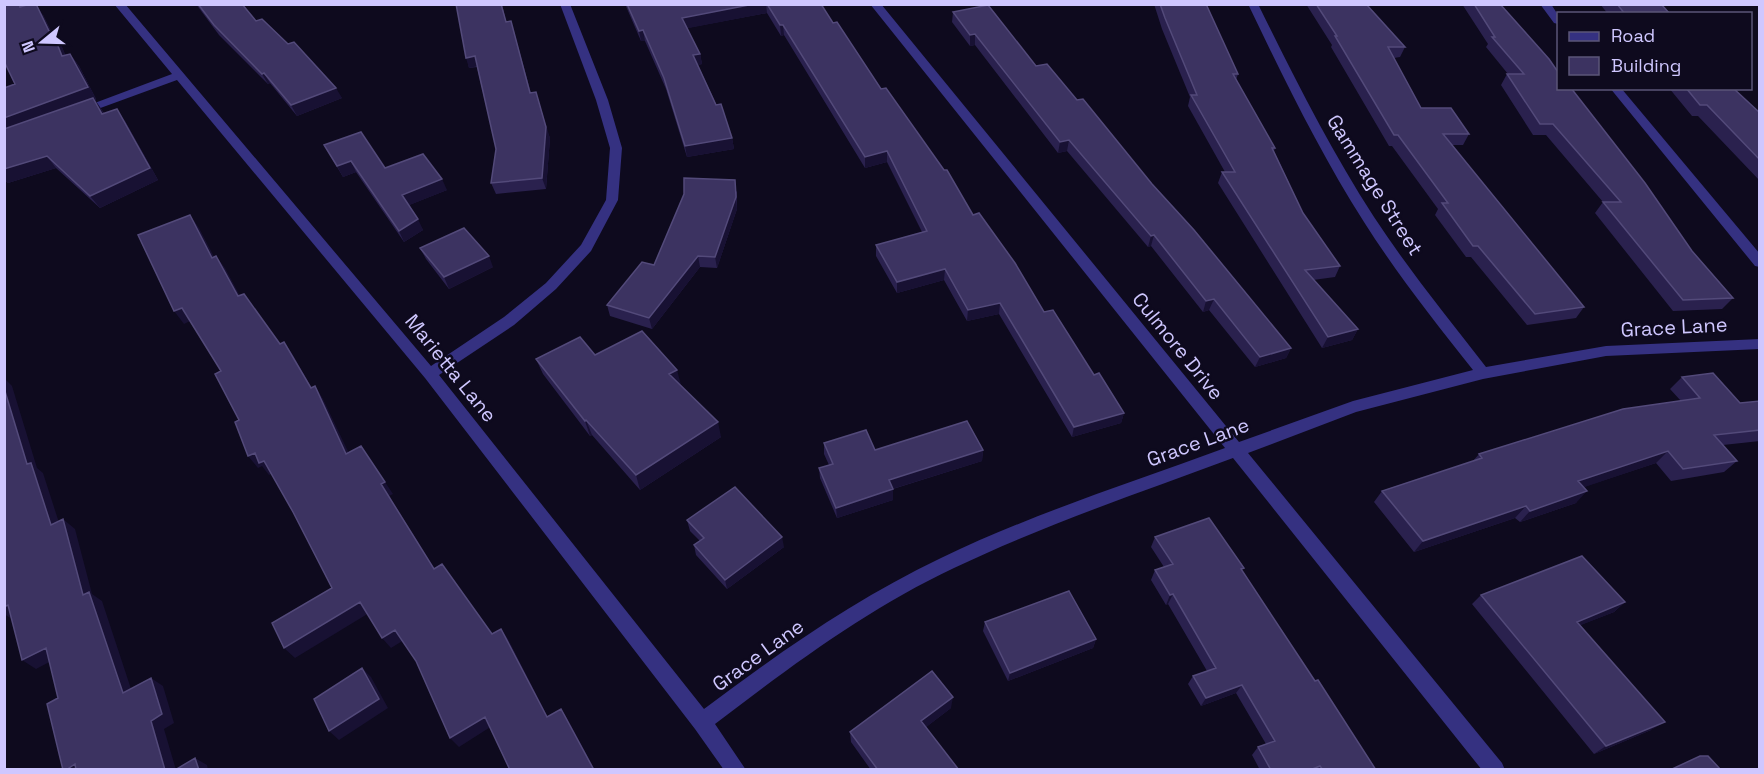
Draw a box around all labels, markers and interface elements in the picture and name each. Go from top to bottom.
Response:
north arrow [12,12,72,72]
legend [1557,12,1752,90]
text: Road [1611,24,1655,47]
text: N [17,38,40,55]
text: Building [1611,54,1681,77]
street label: Gammage Street [1321,110,1429,260]
street label: Culmore Drive [1126,287,1230,405]
street label: Marietta Lane [399,309,503,427]
street label: Grace Lane [1620,311,1728,343]
street label: Grace Lane [1143,411,1253,473]
street label: Grace Lane [707,613,809,697]

